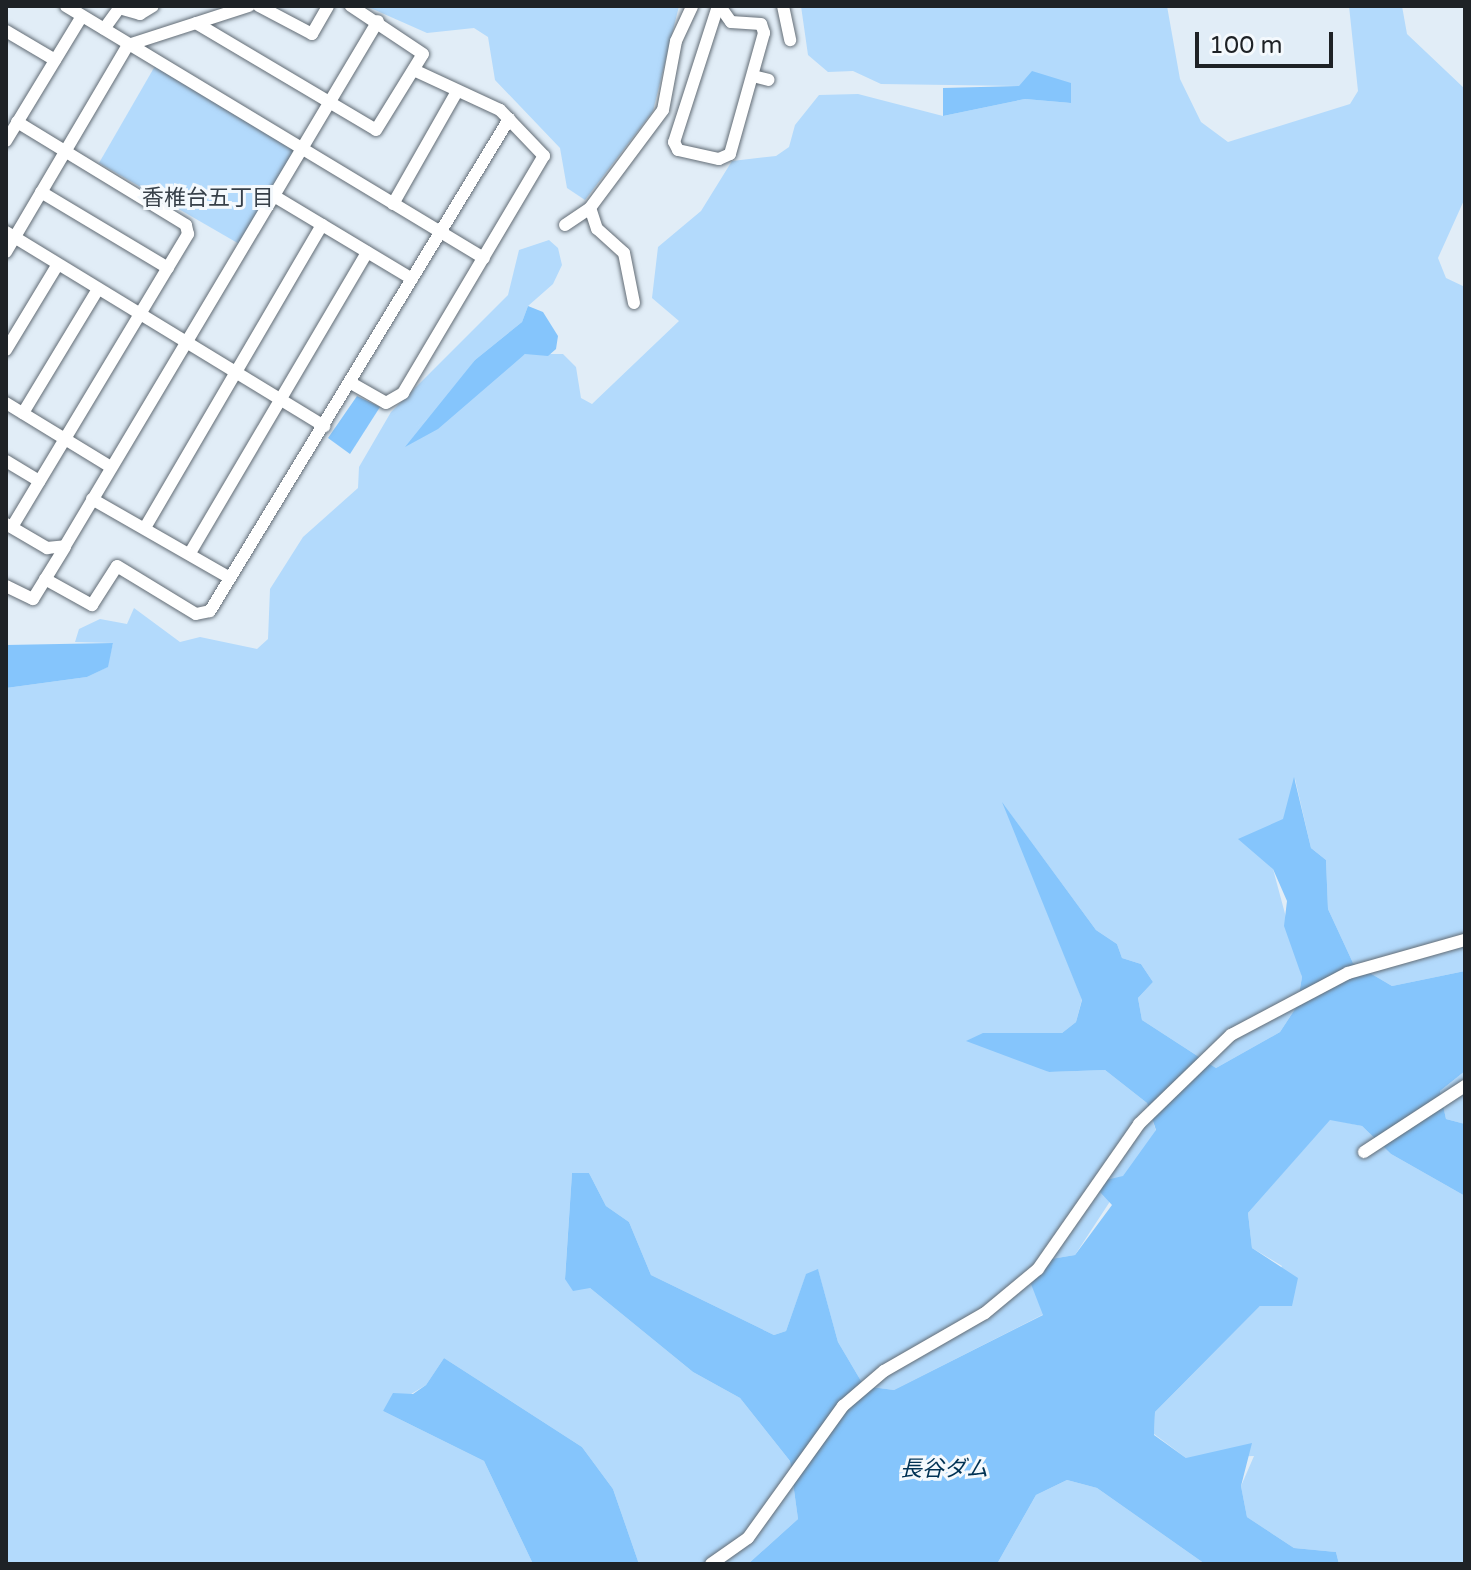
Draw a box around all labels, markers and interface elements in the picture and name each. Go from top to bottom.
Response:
scale bar [1199,16,1337,66]
text: 100 m [1209,31,1283,60]
district label: 香椎台五丁目 [142,186,274,212]
water label: 長谷ダム [900,1457,988,1483]

